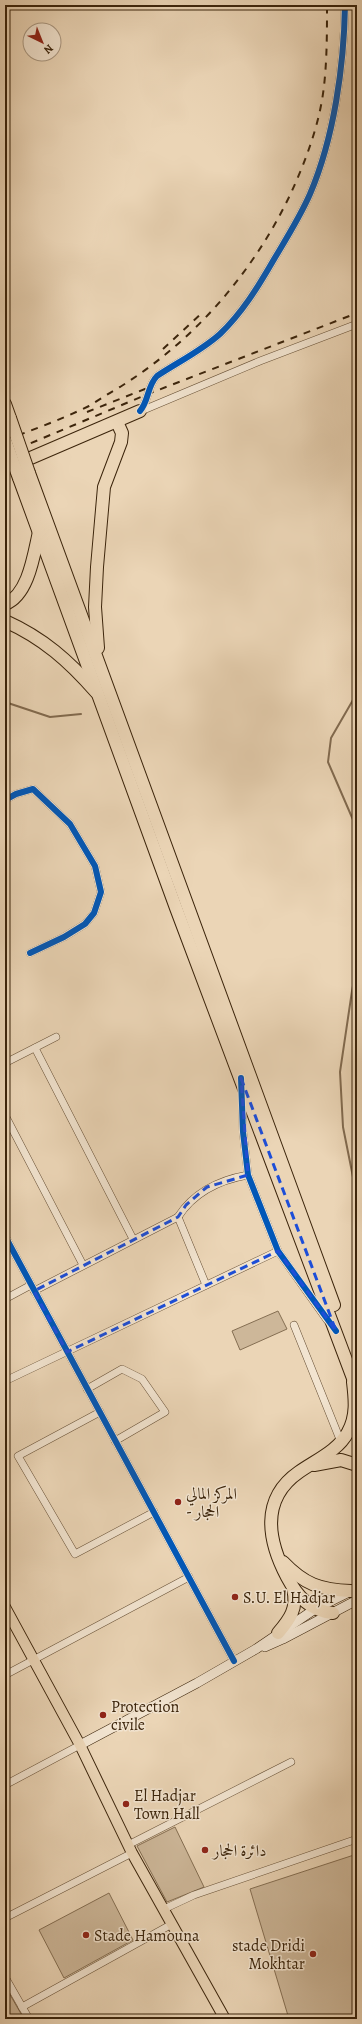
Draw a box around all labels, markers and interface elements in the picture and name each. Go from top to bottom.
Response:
north arrow [22,22,62,62]
text: N [40,41,57,57]
place label: المركز المالي - الحجار [186,1483,237,1523]
marker: المركز المالي - الحجار [173,1497,183,1507]
place label: S.U. El Hadjar [243,1587,335,1609]
marker: S.U. El Hadjar [230,1592,240,1602]
place label: Protection civile [111,1696,180,1736]
marker: Protection civile [98,1710,108,1720]
place label: El Hadjar Town Hall [134,1785,200,1825]
marker: El Hadjar Town Hall [121,1799,131,1809]
place label: دائرة الحجار [211,1840,266,1862]
marker: دائرة الحجار [200,1845,210,1855]
place label: Stade Hamouna [94,1925,200,1947]
marker: Stade Hamouna [81,1930,91,1940]
place label: stade Dridi Mokhtar [232,1935,305,1975]
marker: stade Dridi Mokhtar [308,1949,318,1959]

